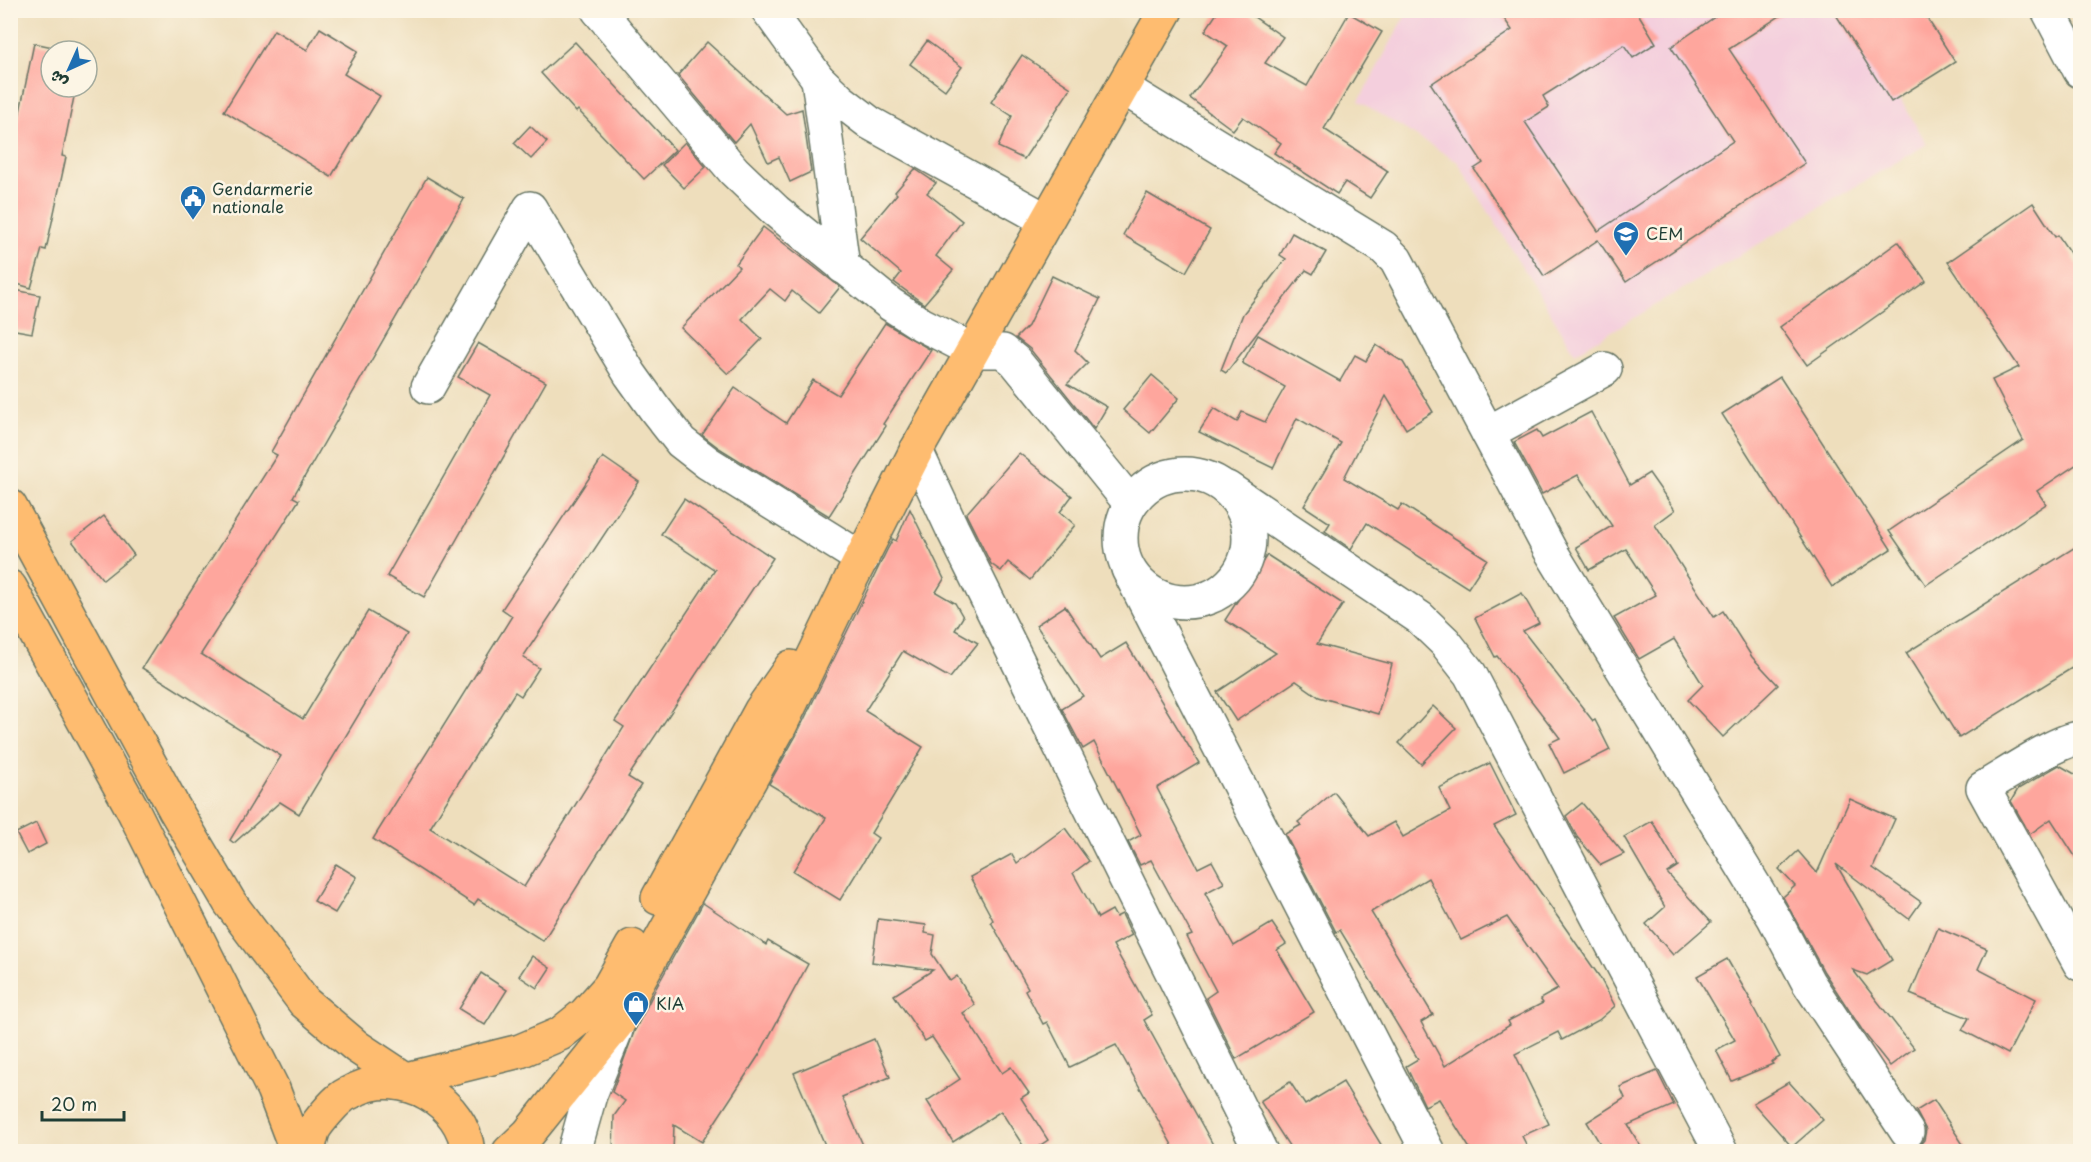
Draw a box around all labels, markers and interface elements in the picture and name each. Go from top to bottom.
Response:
north arrow [39,39,99,99]
text: ش [43,66,72,95]
place label: Gendarmerie nationale [212,176,313,218]
public building icon: Gendarmerie nationale [178,183,208,221]
school or university icon: CEM [1611,219,1641,257]
place label: CEM [1646,221,1683,245]
shop icon: KIA [621,989,651,1027]
place label: KIA [656,991,684,1015]
scale bar [42,1084,124,1122]
text: 20 m [51,1090,97,1117]

